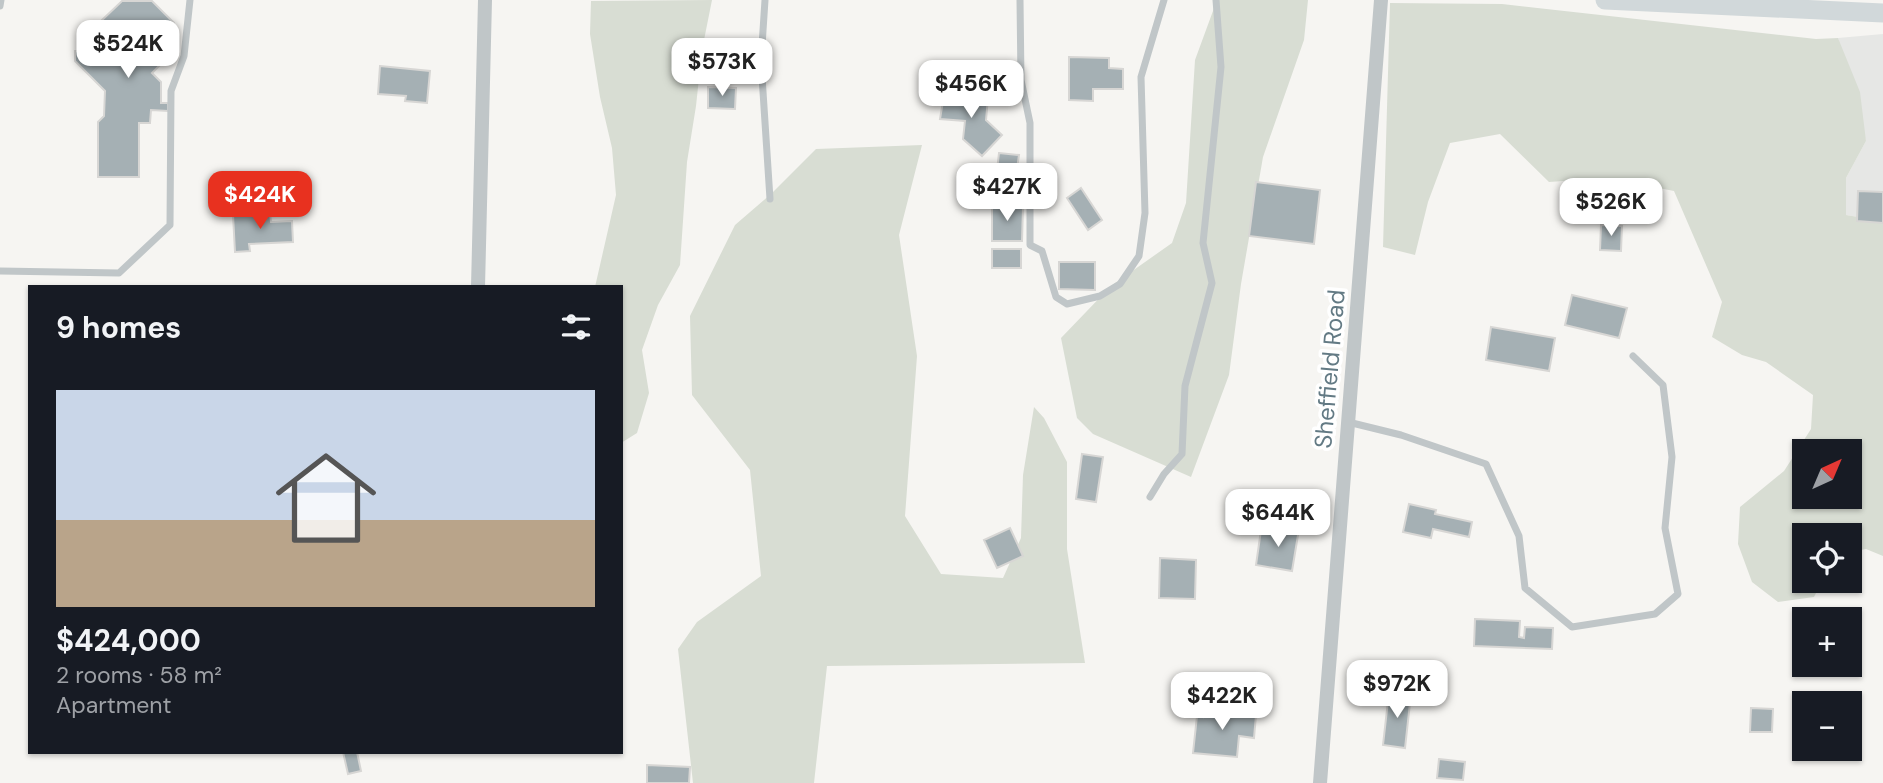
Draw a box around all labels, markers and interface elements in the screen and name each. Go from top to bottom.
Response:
pin: $524K [79,20,177,80]
text: $524K [92,28,164,58]
pin: $573K [673,38,771,98]
text: $573K [687,46,757,76]
pin: $456K [922,60,1020,120]
text: $456K [935,68,1007,98]
pin: $427K [958,164,1056,223]
text: $427K [972,171,1042,201]
pin: $424K [211,172,309,231]
pin: $526K [1562,178,1660,238]
text: $424K [224,179,296,209]
text: $526K [1576,186,1646,216]
street label: Sheffield Road [1307,288,1352,450]
text: 9 homes [56,308,181,347]
icon: filters [557,308,595,346]
icon: home [263,435,389,561]
north arrow [1792,439,1862,509]
map controls [1792,439,1862,761]
pin: $644K [1229,490,1327,549]
text: $644K [1241,497,1315,527]
button: locate [1792,523,1862,593]
button: + [1792,607,1862,677]
text: $424,000 [56,621,201,660]
text: 2 rooms · 58 m² [56,660,222,690]
pin: $972K [1348,660,1446,720]
text: $972K [1363,668,1431,698]
pin: $422K [1173,672,1271,732]
text: $422K [1187,680,1257,710]
text: Apartment [56,690,171,720]
button: − [1792,691,1862,761]

